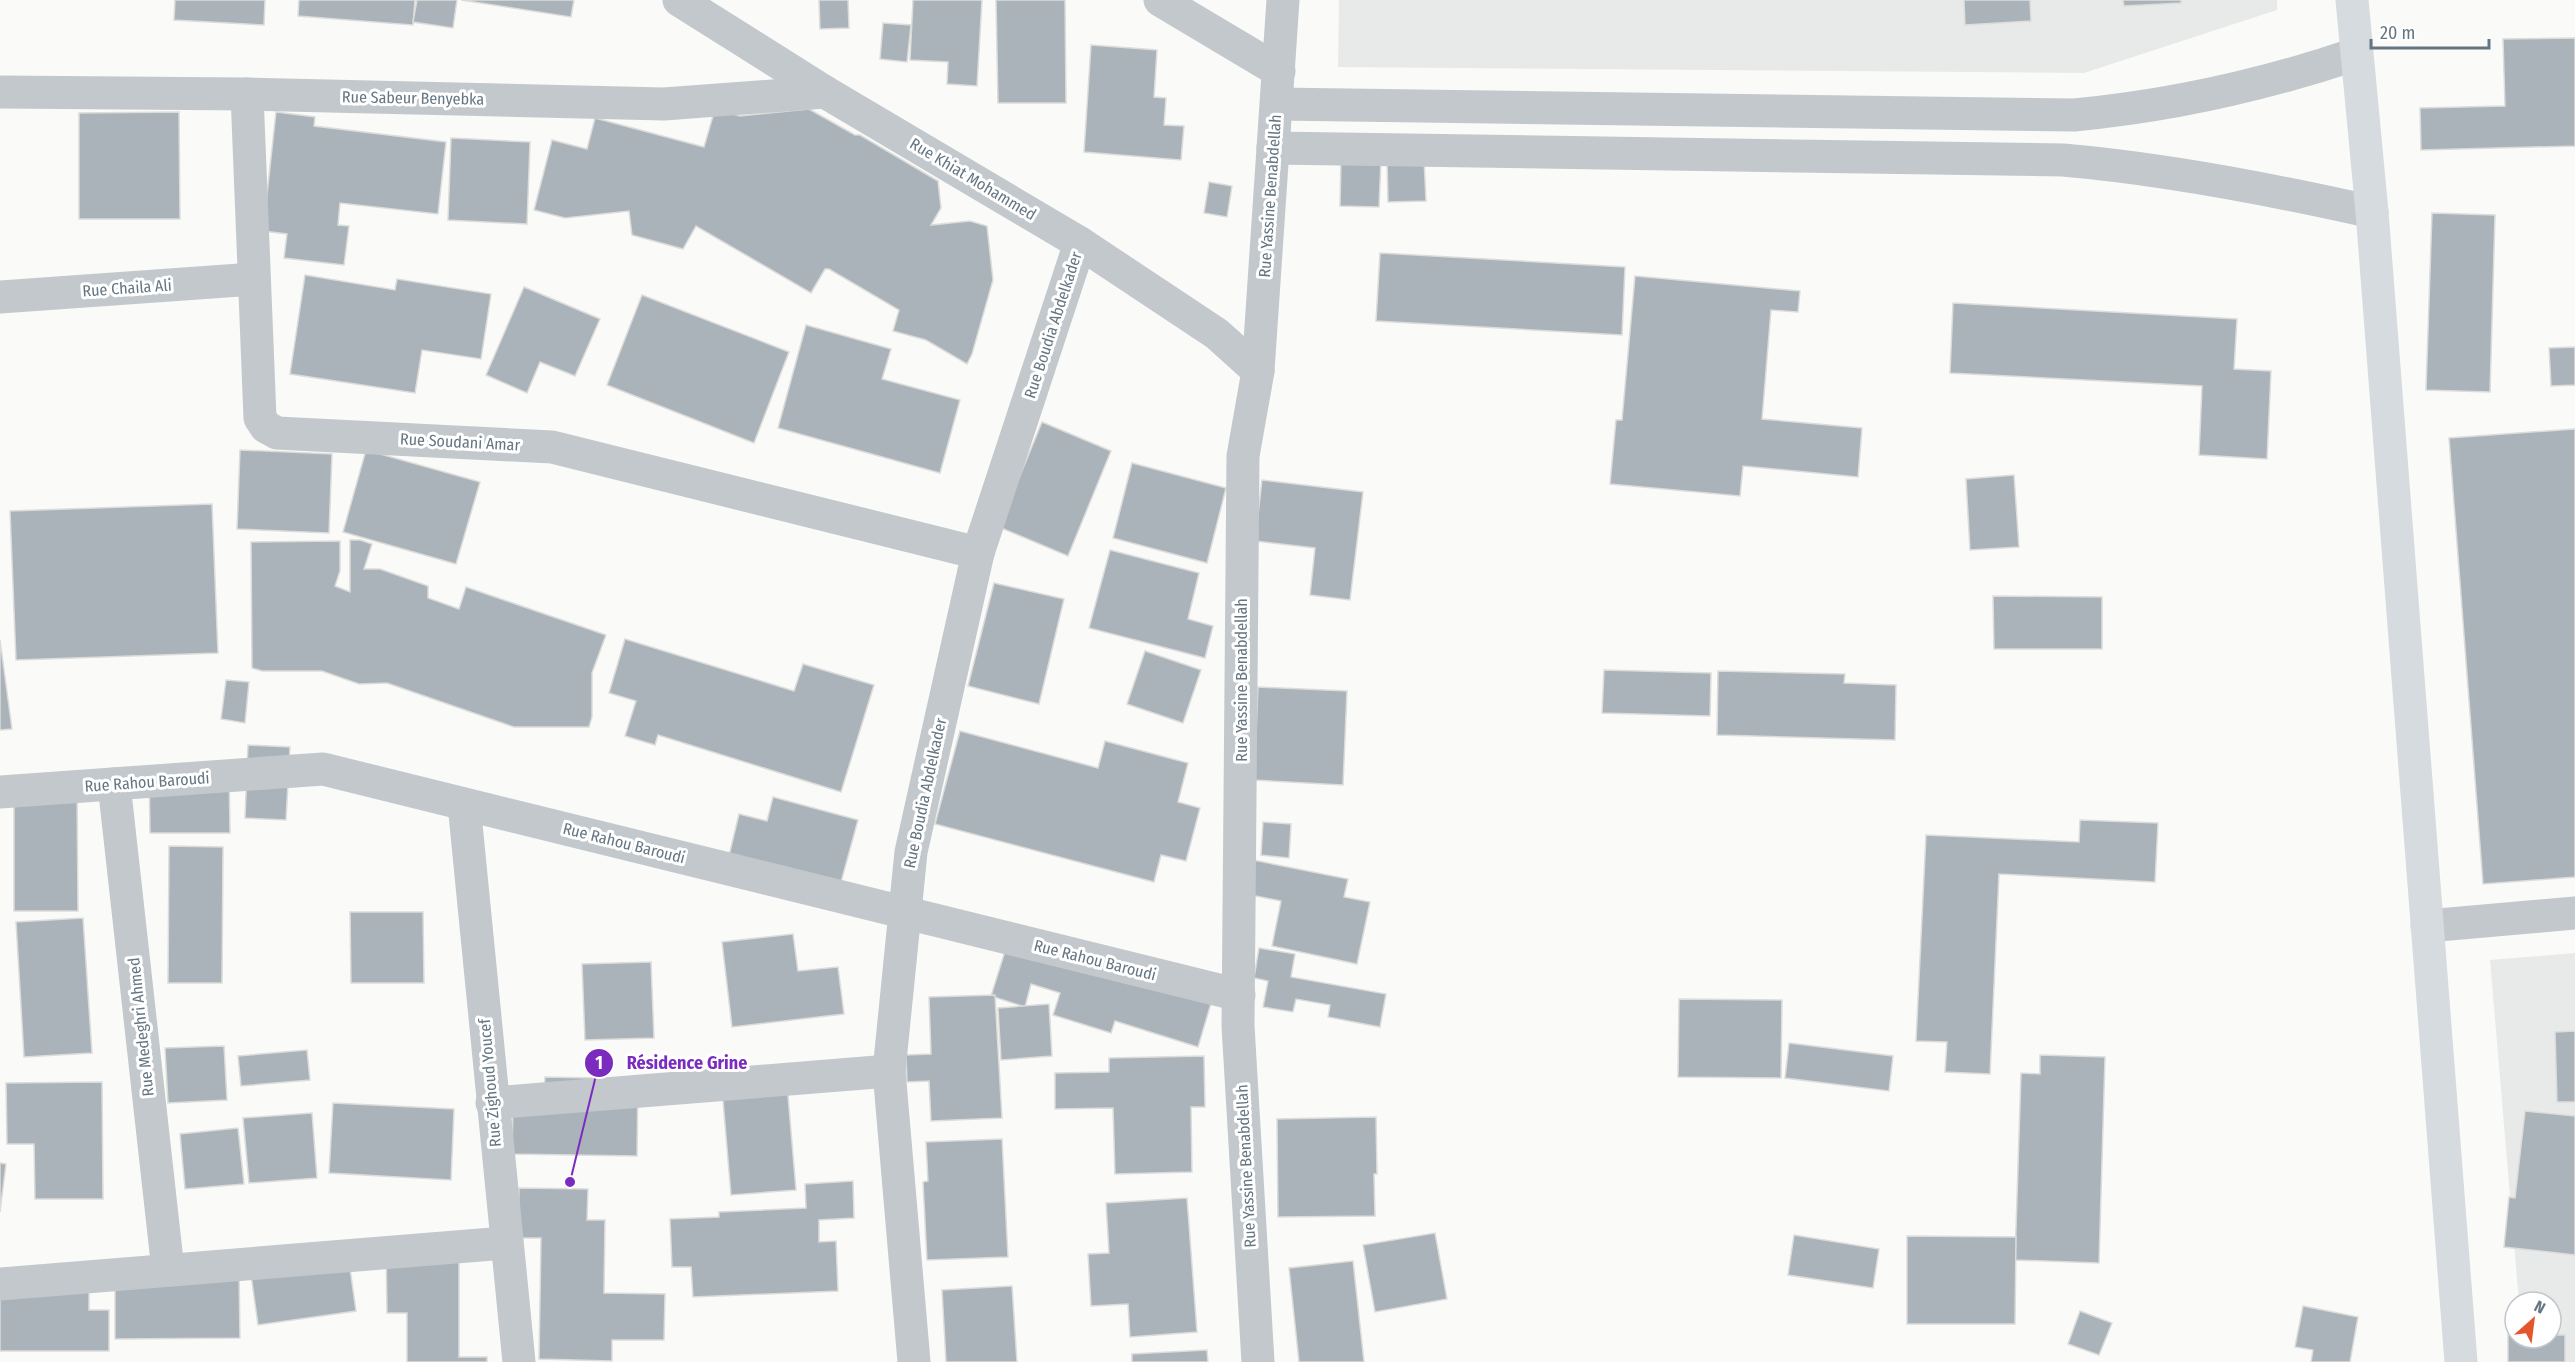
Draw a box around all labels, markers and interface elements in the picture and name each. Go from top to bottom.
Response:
scale bar [2371,12,2490,50]
text: 20 m [2380,22,2415,44]
street label: Rue Sabeur Benyebka [342,87,484,109]
street label: Rue Yassine Benabdellah [1255,114,1285,278]
street label: Rue Khiat Mohammed [907,134,1039,224]
street label: Rue Boudia Abdelkader [1020,249,1086,401]
street label: Rue Chaila Ali [82,275,172,301]
street label: Rue Soudani Amar [399,429,521,455]
street label: Rue Yassine Benabdellah [1232,598,1251,762]
street label: Rue Boudia Abdelkader [900,716,950,870]
street label: Rue Rahou Baroudi [84,768,210,796]
street label: Rue Rahou Baroudi [561,819,687,867]
street label: Rue Rahou Baroudi [1032,936,1158,984]
street label: Rue Medeghri Ahmed [124,957,158,1097]
street label: Rue Zighoud Youcef [475,1017,505,1148]
callout: Résidence Grine [584,1045,759,1081]
text: 1 [595,1052,603,1074]
text: Résidence Grine [627,1052,747,1074]
street label: Rue Yassine Benabdellah [1232,1084,1260,1248]
north arrow [2503,1290,2563,1350]
text: N [2531,1297,2549,1318]

